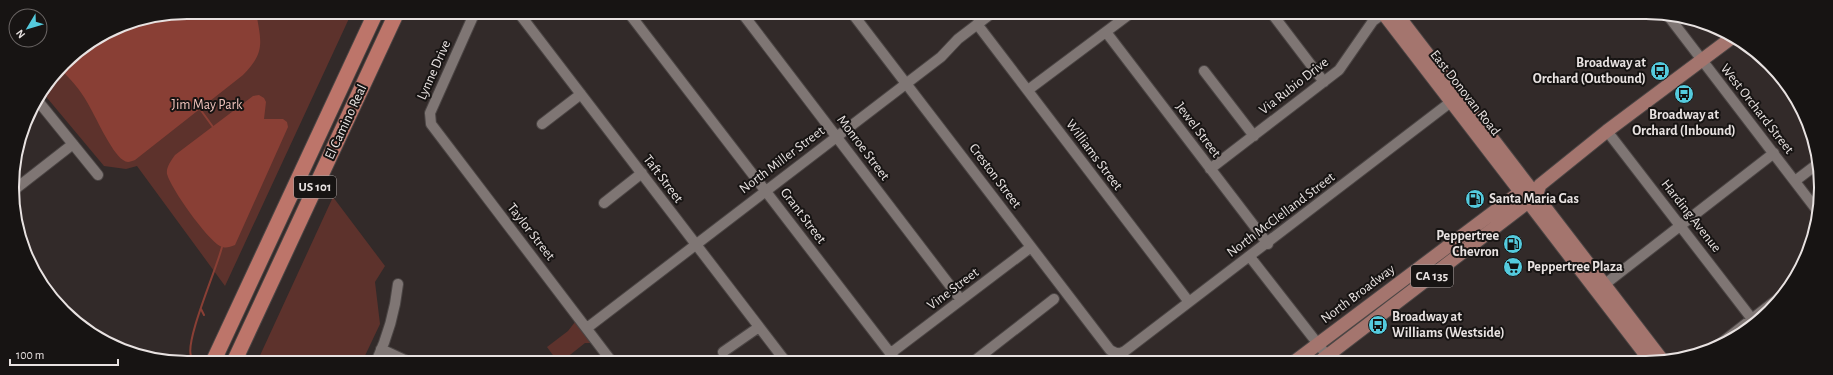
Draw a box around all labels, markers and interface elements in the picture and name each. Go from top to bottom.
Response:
north arrow [8,8,48,48]
text: N [14,27,27,40]
street label: Lynne Drive [415,38,453,102]
street label: East Donovan Road [1427,48,1503,138]
street label: Via Rubio Drive [1257,55,1331,117]
place label: Broadway at Orchard (Outbound) [1533,56,1646,86]
bus stop icon: Broadway at Orchard (Outbound) [1649,60,1671,82]
street label: West Orchard Street [1718,61,1797,157]
street label: El Camino Real [323,82,369,162]
bus stop icon: Broadway at Orchard (Inbound) [1673,83,1695,105]
park label: Jim May Park [172,98,243,112]
street label: Jewel Street [1173,100,1223,161]
place label: Broadway at Orchard (Inbound) [1632,108,1736,138]
street label: Monroe Street [834,113,892,184]
street label: Williams Street [1063,117,1125,193]
street label: North Miller Street [737,123,827,196]
street label: Creston Street [966,141,1024,211]
street label: Taft Street [640,152,686,206]
street label: North McClelland Street [1225,170,1338,260]
road number: US 101 [294,176,336,198]
street label: Harding Avenue [1658,177,1724,255]
street label: Grant Street [778,186,829,247]
fuel station icon: Santa Maria Gas [1464,188,1486,210]
place label: Santa Maria Gas [1489,192,1579,206]
street label: Taylor Street [504,201,558,264]
place label: Peppertree Chevron [1436,229,1499,259]
fuel station icon: Peppertree Chevron [1502,233,1524,255]
supermarket icon: Peppertree Plaza [1502,256,1524,278]
place label: Peppertree Plaza [1527,260,1623,274]
street label: North Broadway [1318,262,1398,326]
street label: Vine Street [925,265,982,313]
road number: CA 135 [1411,265,1453,287]
place label: Broadway at Williams (Westside) [1392,310,1505,340]
bus stop icon: Broadway at Williams (Westside) [1367,314,1389,336]
scale bar [10,341,118,367]
text: 100 m [16,349,44,361]

